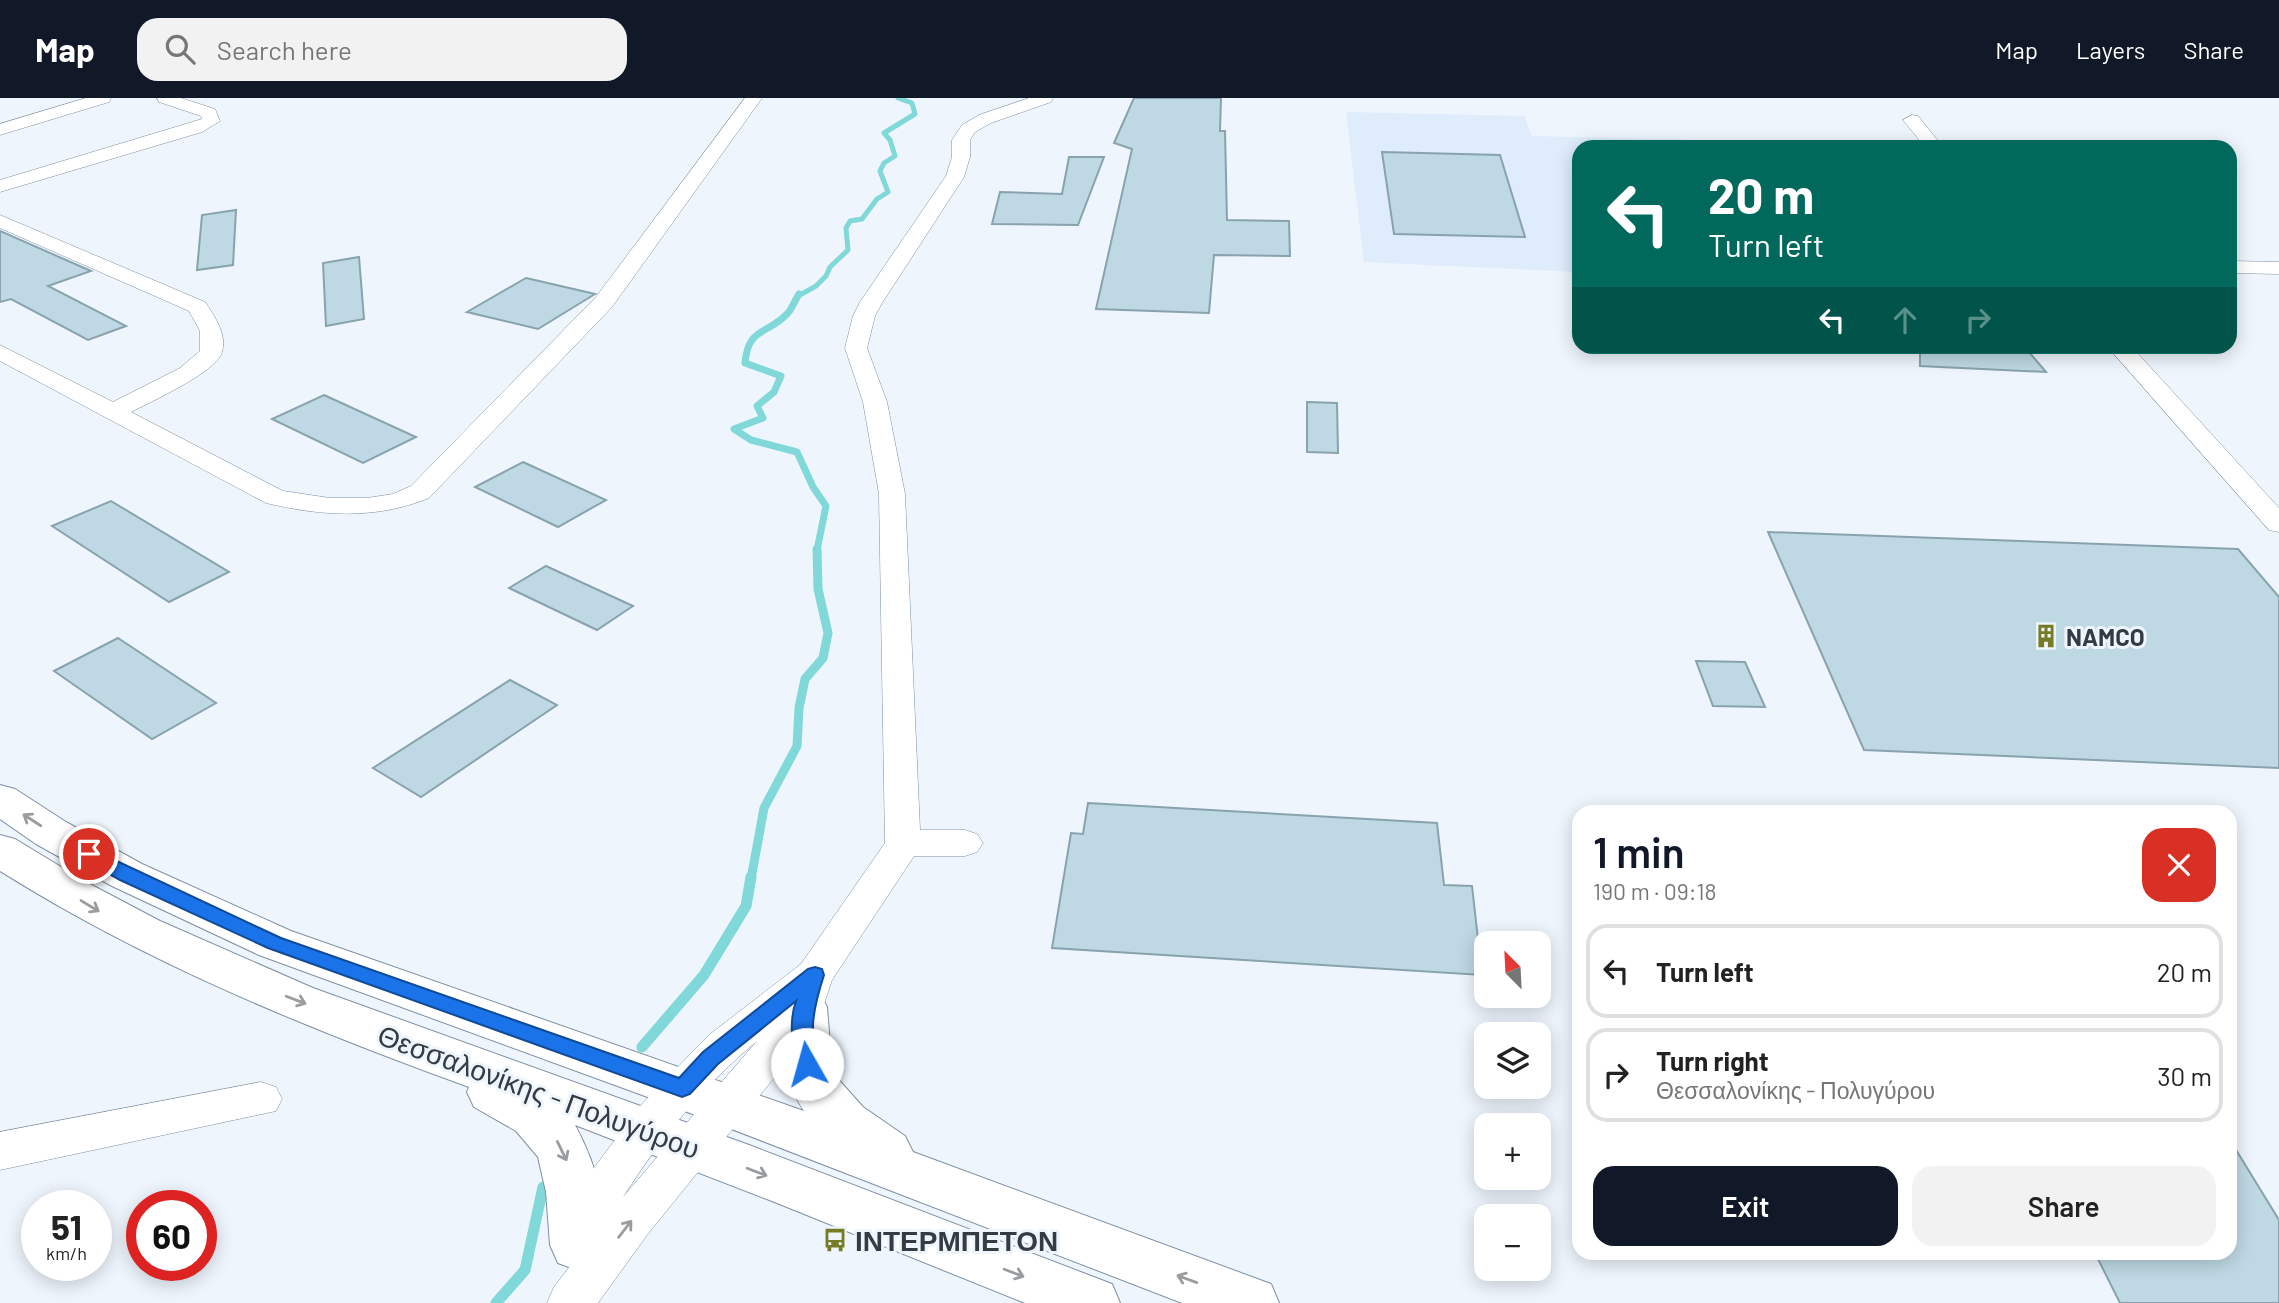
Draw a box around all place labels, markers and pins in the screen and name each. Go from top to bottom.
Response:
building icon: NAMCO [2032,622,2060,650]
place label: NAMCO [2066,622,2145,651]
pin [59,824,119,884]
place label: ΙΝΤΕΡΜΠΕΤΟΝ [855,1223,1058,1257]
bus stop icon: ΙΝΤΕΡΜΠΕΤΟΝ [821,1226,849,1254]

